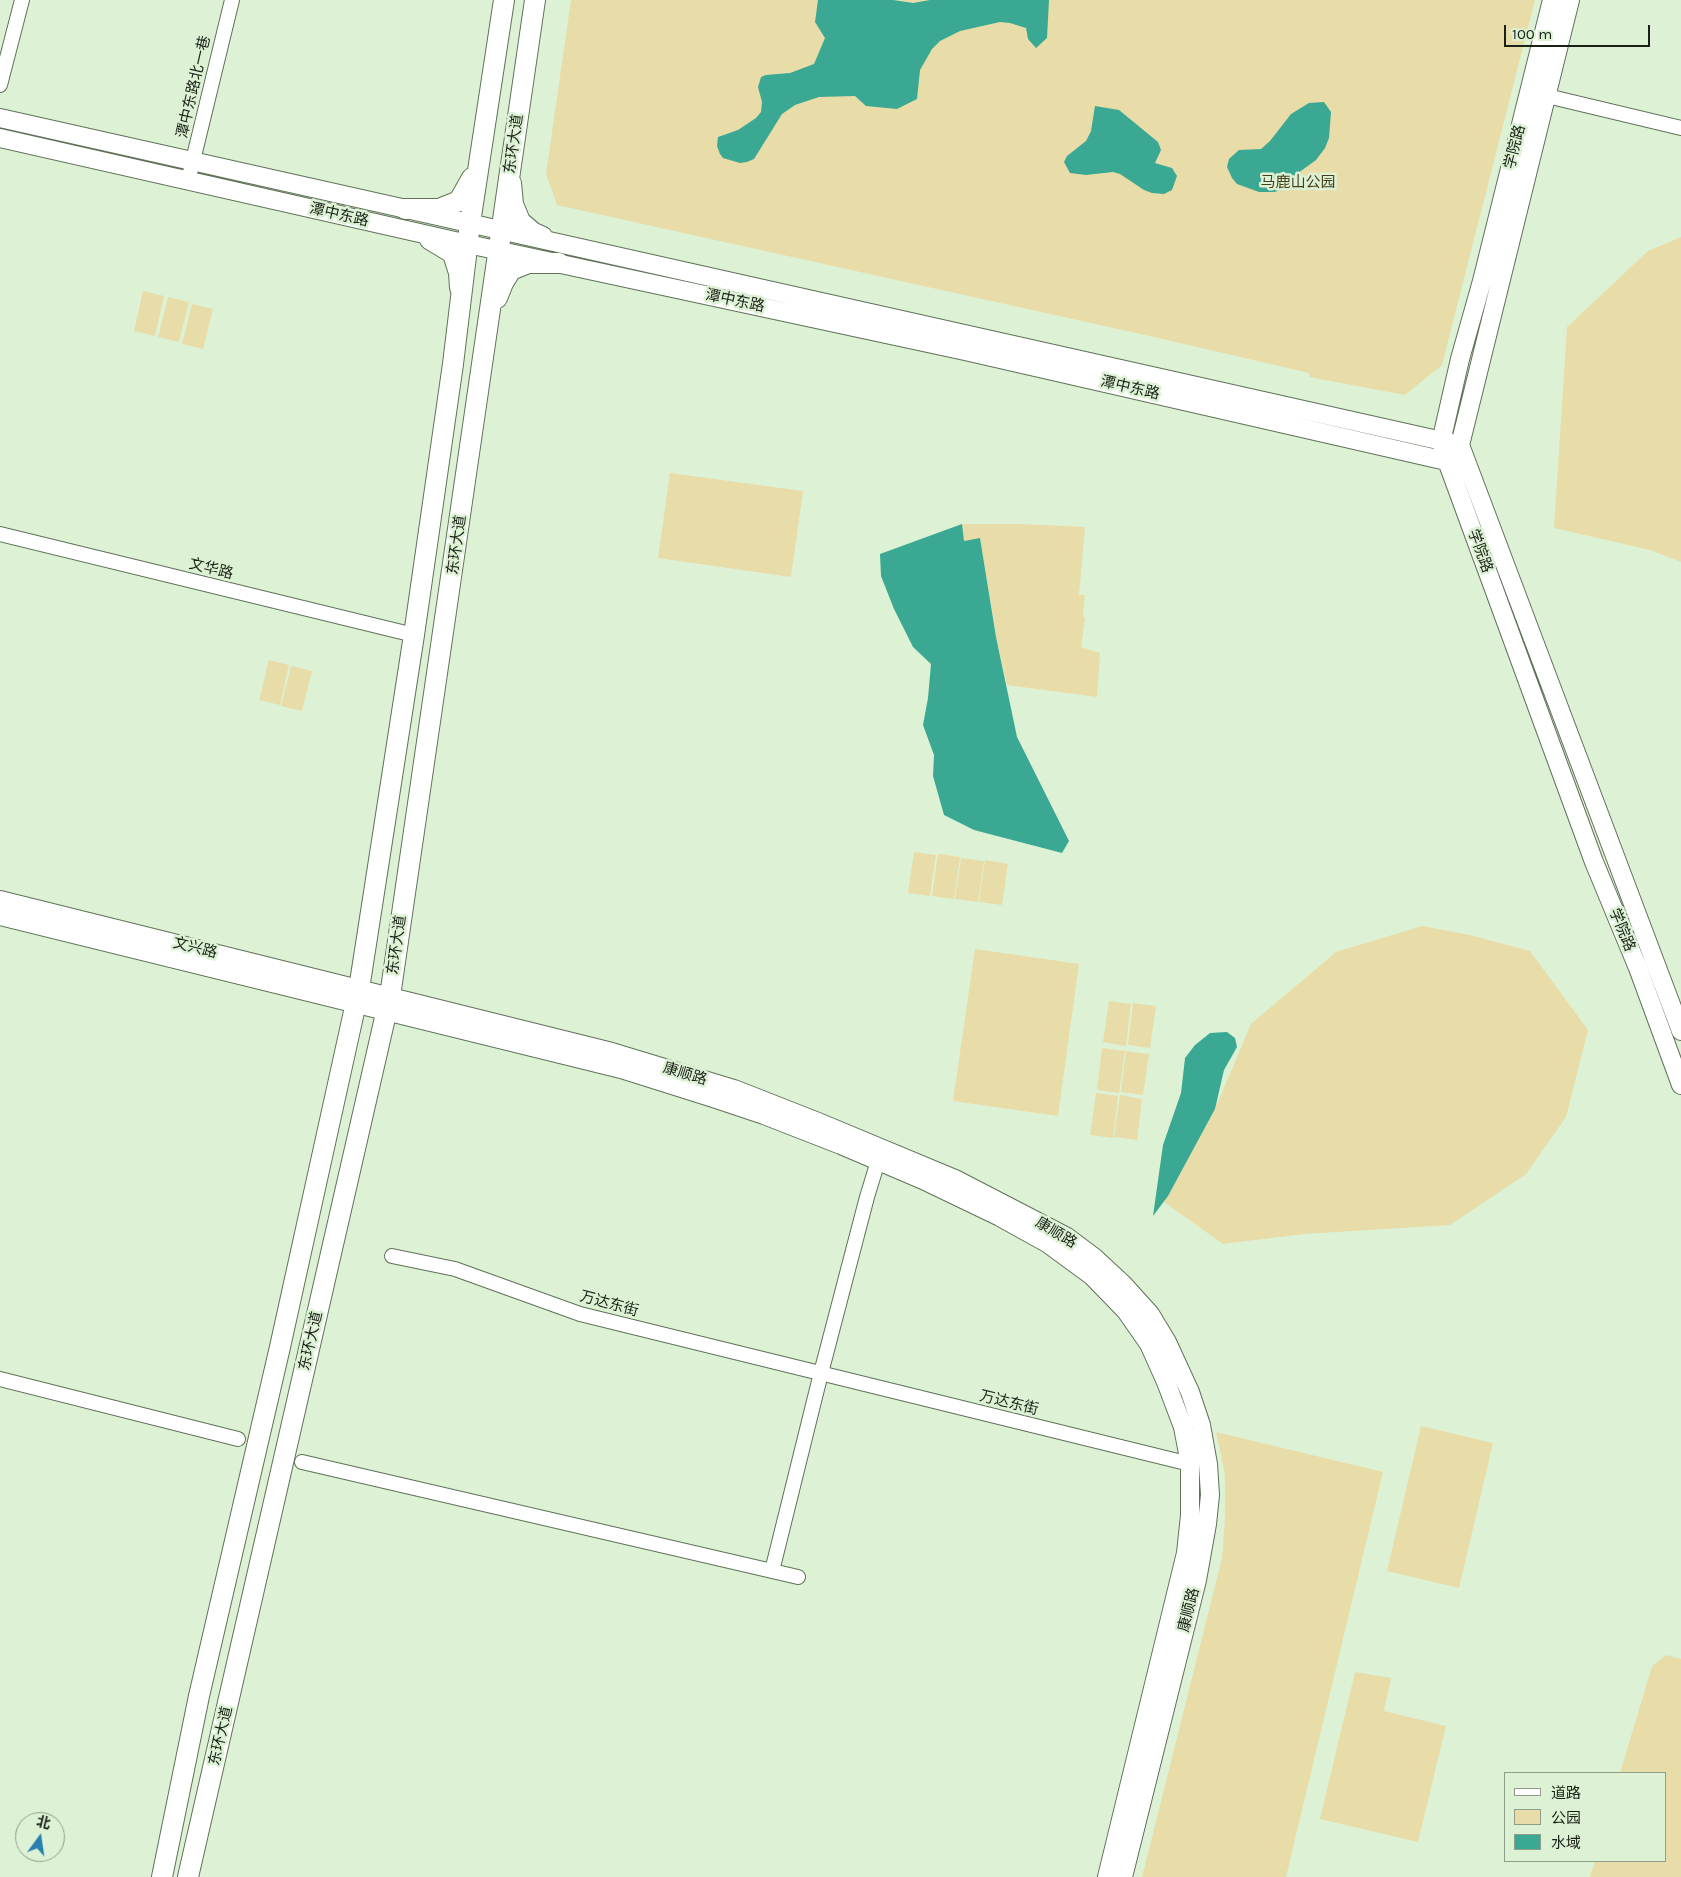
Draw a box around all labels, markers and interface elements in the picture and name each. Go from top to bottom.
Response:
scale bar [1506,15,1652,47]
text: 100 m [1512,25,1552,43]
street label: 潭中东路北一巷 [173,34,215,140]
street label: 东环大道 [501,113,527,175]
street label: 学院路 [1501,123,1529,171]
park label: 马鹿山公园 [1261,174,1335,192]
street label: 潭中东路 [308,199,370,231]
street label: 潭中东路 [704,286,766,316]
street label: 潭中东路 [1099,372,1161,404]
street label: 东环大道 [444,514,470,576]
street label: 学院路 [1464,527,1496,575]
street label: 文华路 [187,555,235,583]
street label: 学院路 [1605,906,1639,954]
street label: 东环大道 [384,914,410,976]
street label: 文兴路 [171,934,219,962]
street label: 康顺路 [661,1059,709,1089]
street label: 康顺路 [1032,1214,1080,1252]
street label: 万达东街 [578,1288,640,1320]
street label: 东环大道 [295,1310,327,1372]
street label: 万达东街 [978,1387,1040,1419]
street label: 康顺路 [1175,1586,1203,1634]
street label: 东环大道 [205,1705,237,1767]
legend [1504,1772,1666,1862]
text: 道路 [1551,1784,1581,1802]
text: 公园 [1551,1809,1581,1827]
north arrow [15,1812,65,1862]
text: 北 [35,1813,52,1833]
text: 水域 [1551,1834,1581,1852]

